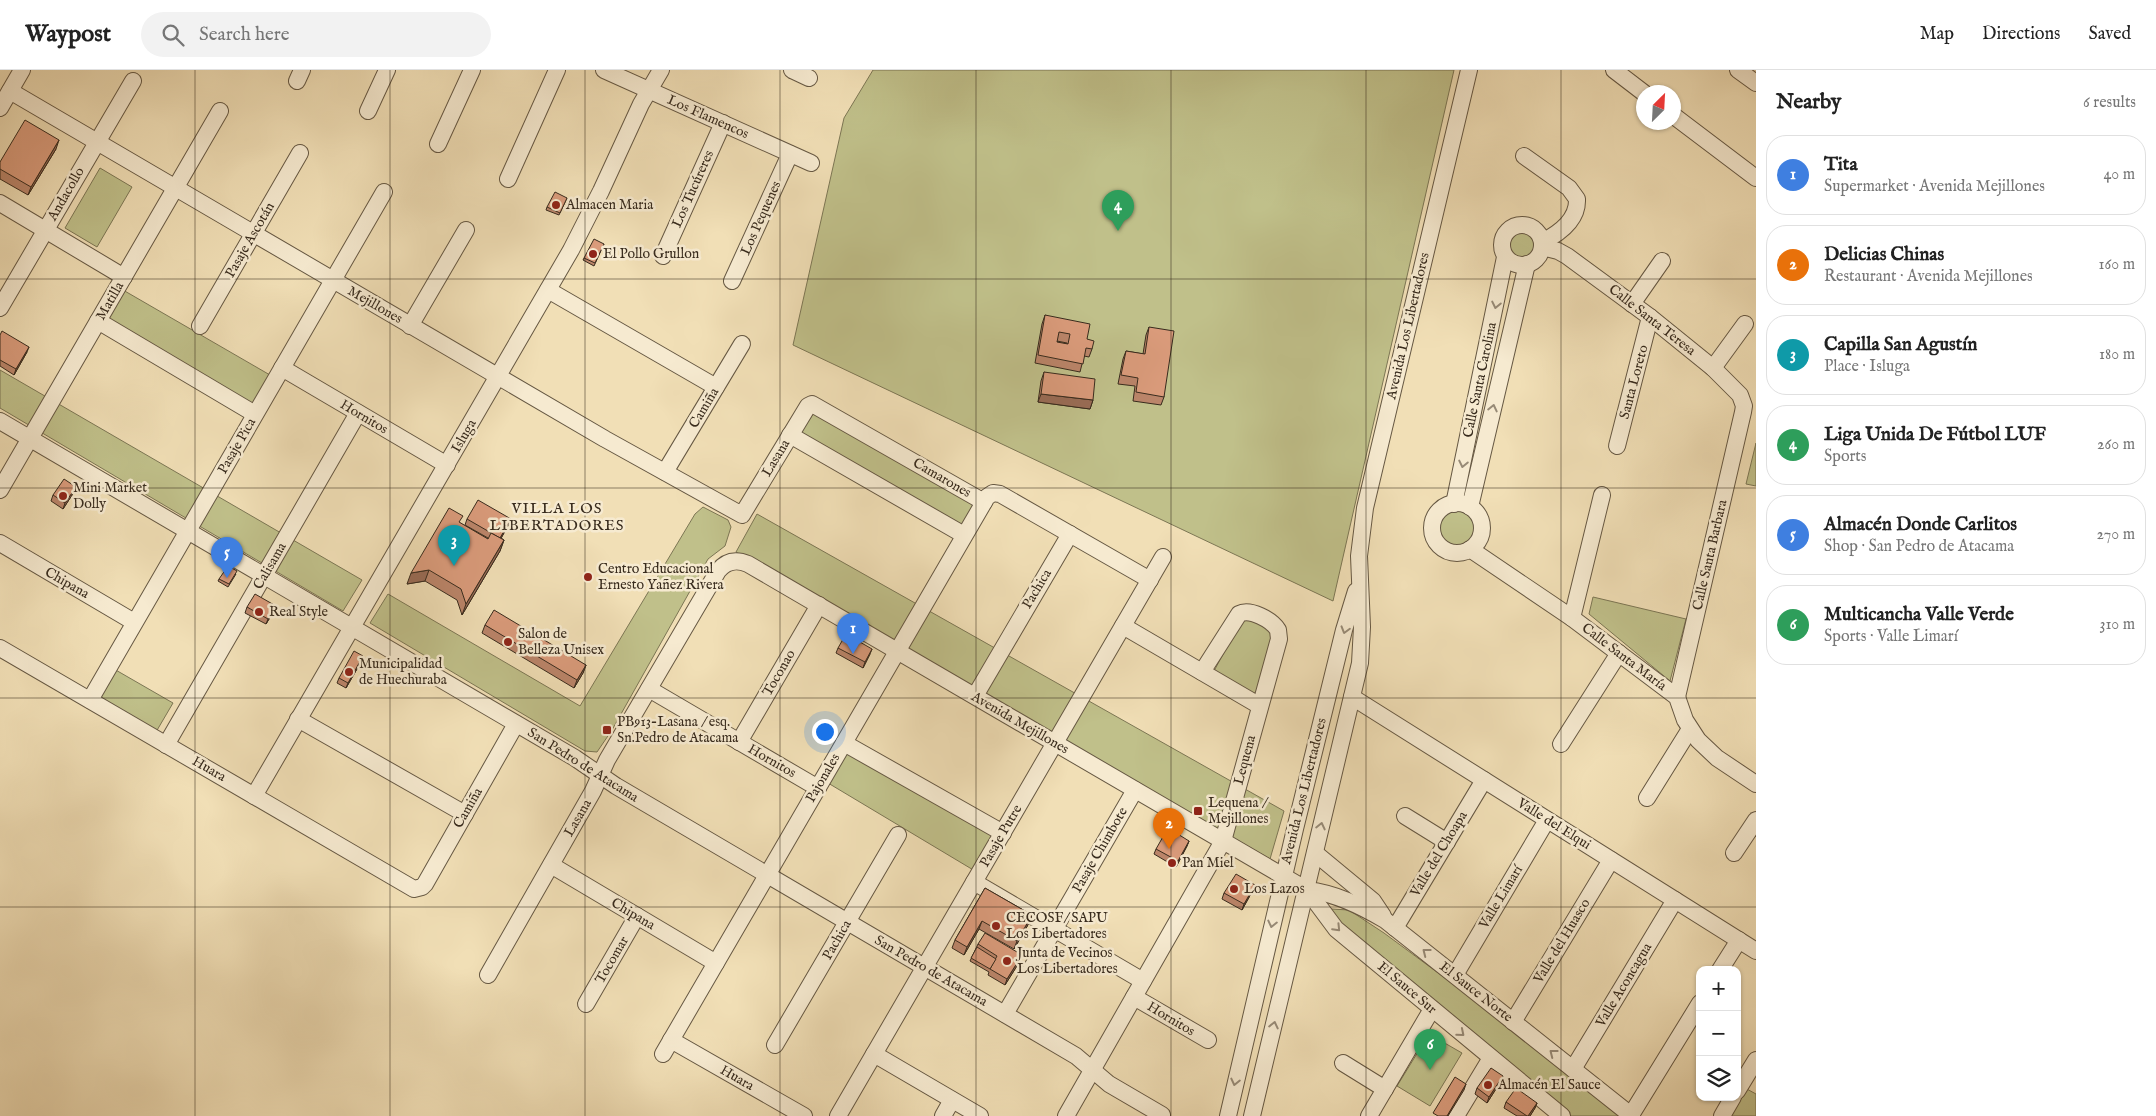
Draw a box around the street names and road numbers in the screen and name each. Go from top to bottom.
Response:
street label: Los Flamencos [664,91,752,143]
street label: Los Tucúreres [668,147,718,231]
street label: Andacollo [43,164,89,225]
street label: Los Pequenes [737,178,785,258]
street label: Pasaje Ascotán [221,199,279,281]
street label: Avenida Los Libertadores [1382,251,1434,402]
street label: Matilla [92,278,129,323]
street label: Calle Santa Teresa [1605,280,1700,360]
street label: Mejillones [344,282,406,328]
street label: Calle Santa Carolina [1459,320,1501,439]
street label: Santa Loreto [1615,343,1653,421]
street label: Camiña [685,384,724,432]
street label: Hornitos [337,396,391,438]
street label: Pasaje Pica [214,414,261,477]
street label: Isluga [447,415,481,456]
street label: Lasana [758,435,795,480]
street label: Camarones [910,454,974,502]
street label: Calle Santa Barbara [1689,497,1732,612]
street label: Calisama [249,538,291,593]
street label: Chipana [42,563,93,603]
street label: Pachica [1018,565,1056,612]
street label: Calle Santa María [1578,619,1671,695]
street label: Toconao [758,646,800,700]
street label: Avenida Mejillones [967,687,1072,758]
street label: Avenida Los Libertadores [1277,716,1331,867]
street label: San Pedro de Atacama [524,724,643,807]
street label: Lequena [1230,732,1260,787]
street label: Hornitos [745,740,799,782]
street label: Pajonales [802,750,844,806]
street label: Huara [189,752,230,786]
street label: Camiña [449,784,487,832]
street label: Valle del Elqui [1513,794,1594,854]
street label: Lasana [560,795,596,840]
street label: Pasaje Putre [976,801,1026,871]
street label: Pasaje Chimbote [1068,803,1132,896]
street label: Valle del Choapa [1406,807,1472,901]
street label: Valle Limarí [1475,861,1528,933]
street label: Chipana [608,894,659,935]
street label: Valle del Huasco [1529,895,1595,988]
street label: Pachica [818,916,856,963]
street label: San Pedro de Atacama [871,931,992,1011]
street label: Tocomar [591,933,633,987]
street label: Valle Aconcagua [1591,939,1657,1031]
street label: El Sauce Sur [1374,958,1440,1018]
street label: El Sauce Norte [1436,958,1517,1027]
street label: Hornitos [1144,998,1198,1040]
street label: Huara [717,1061,758,1095]

